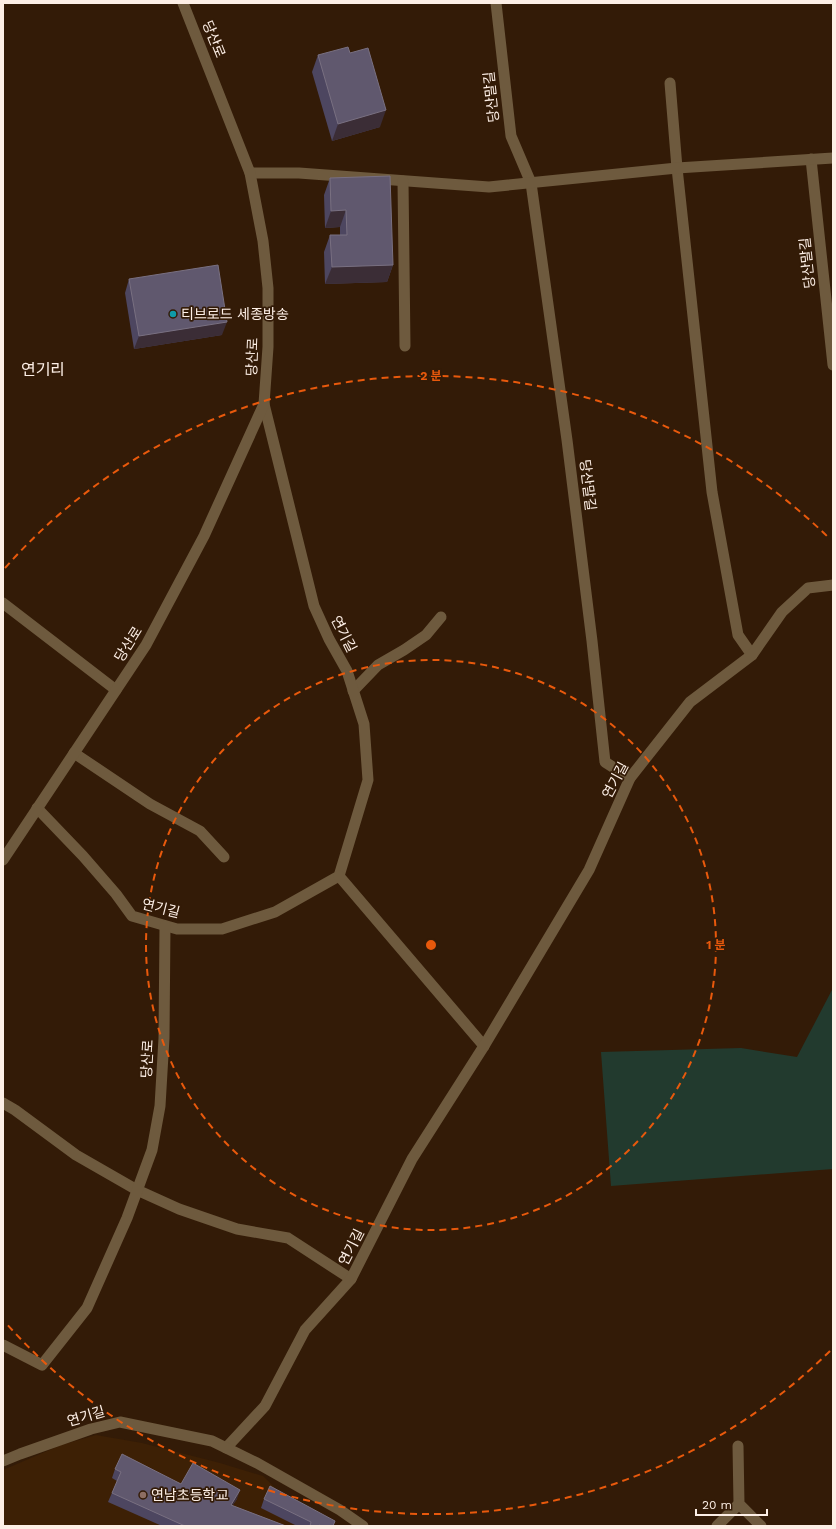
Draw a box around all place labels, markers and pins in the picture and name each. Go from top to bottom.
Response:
place label: 티브로드 세종방송 [181,306,289,322]
marker: 티브로드 세종방송 [168,309,178,319]
centre of rings [424,938,438,952]
place label: 연남초등학교 [151,1487,228,1503]
marker: 연남초등학교 [138,1490,148,1500]

